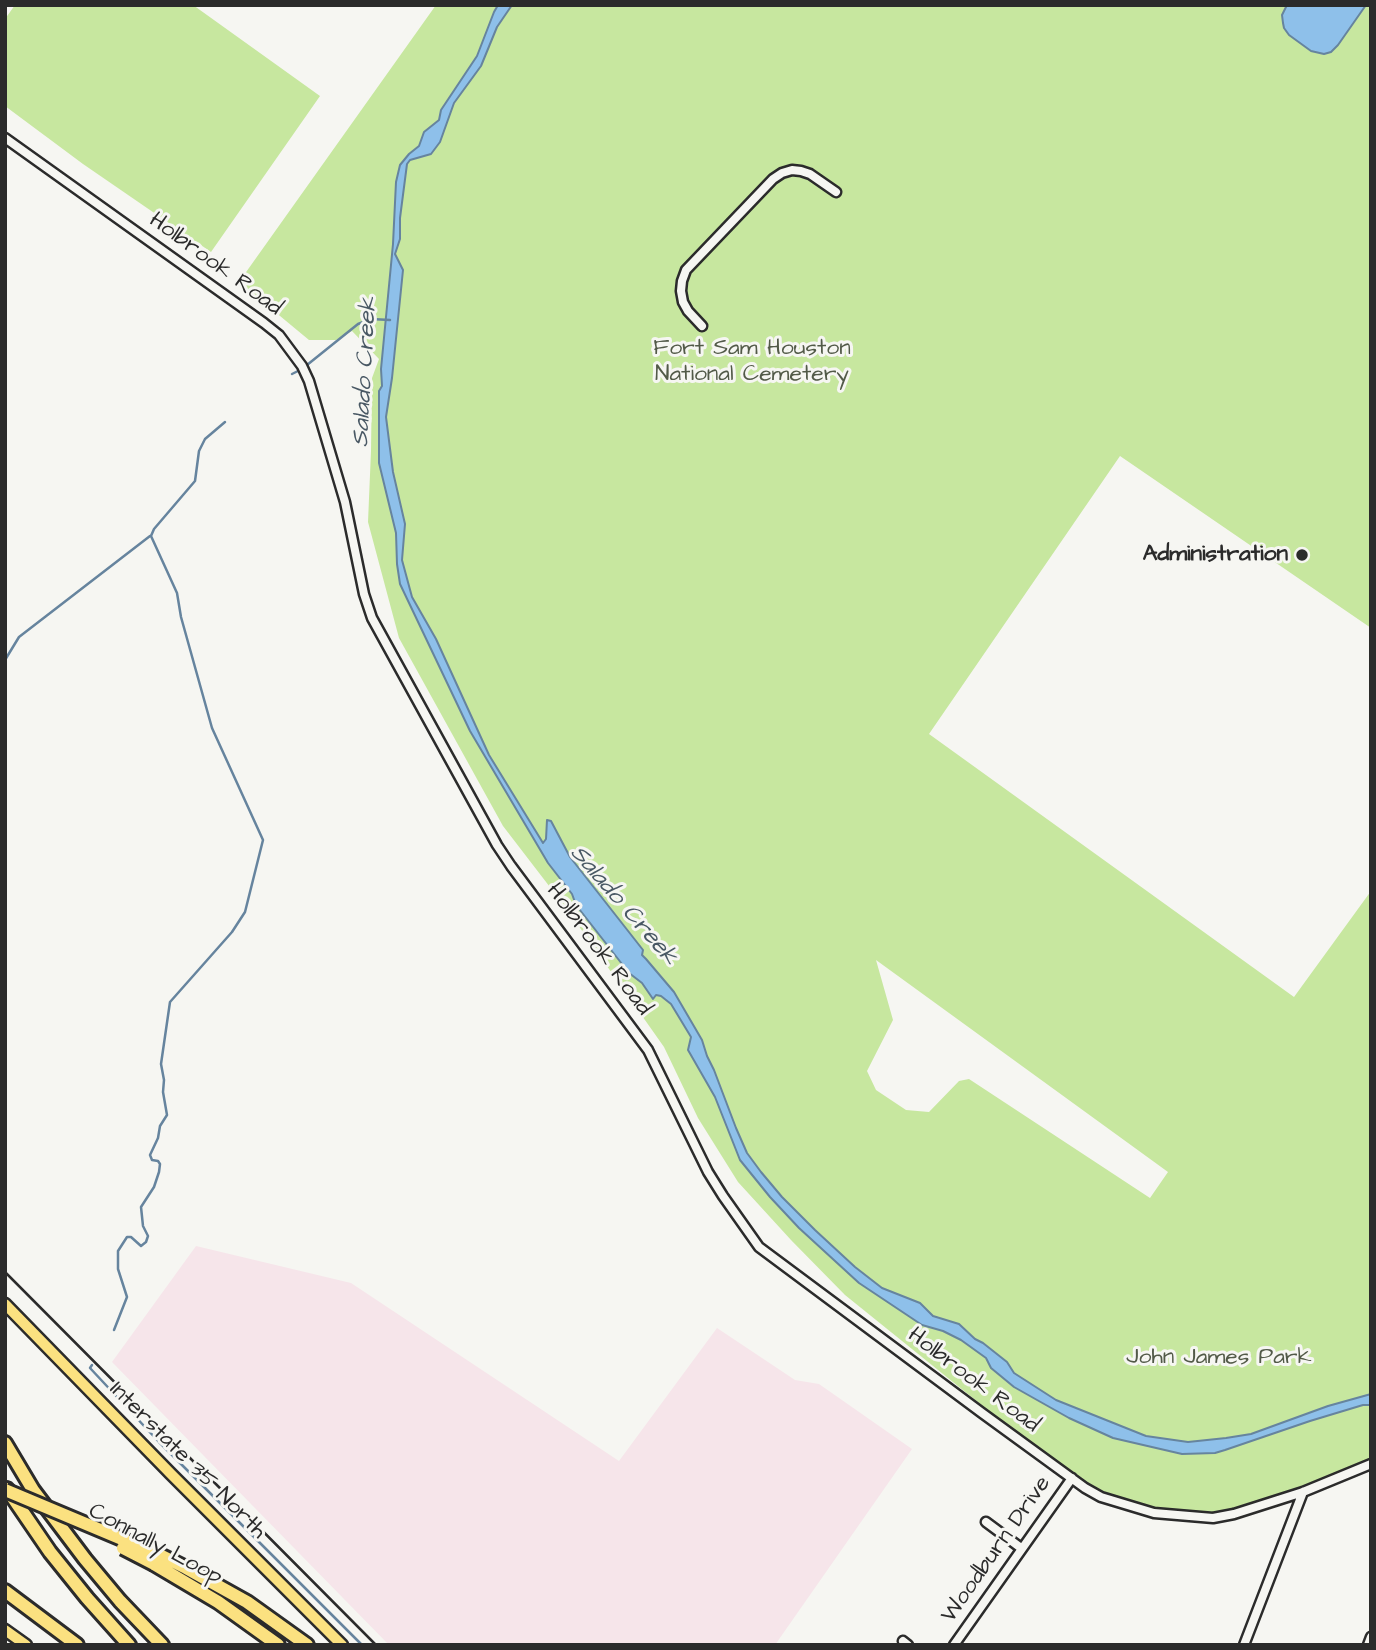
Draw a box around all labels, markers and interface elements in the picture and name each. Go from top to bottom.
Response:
street label: Holbrook Road [143,207,287,323]
water label: Salado Creek [348,296,384,448]
park label: Fort Sam Houston National Cemetery [653,335,851,389]
place label: Administration [1143,541,1288,569]
marker: Administration [1294,547,1310,563]
water label: Salado Creek [563,840,683,972]
street label: Holbrook Road [539,879,657,1021]
street label: Holbrook Road [902,1322,1044,1440]
park label: John James Park [1126,1344,1312,1372]
street label: Interstate 35 North [103,1377,271,1545]
street label: Woodburn Drive [936,1471,1058,1629]
street label: Connally Loop [83,1498,227,1592]

